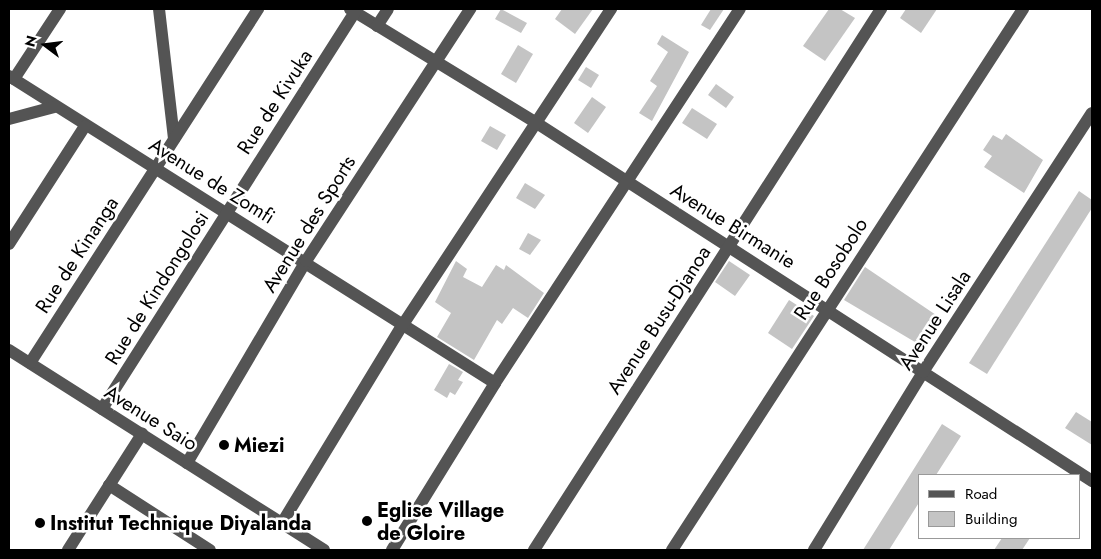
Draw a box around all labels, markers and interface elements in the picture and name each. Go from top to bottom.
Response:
north arrow [20,20,70,70]
text: N [19,33,42,49]
street label: Rue de Kivuka [232,45,318,159]
street label: Avenue de Zomfi [145,133,279,229]
street label: Avenue des Sports [257,151,361,297]
street label: Avenue Birmanie [666,178,800,274]
street label: Rue de Kinanga [30,192,124,318]
street label: Rue de Kindongolosi [100,207,214,369]
street label: Rue Bosobolo [789,213,873,325]
street label: Avenue Busu-Djanoa [602,241,716,399]
street label: Avenue Lisala [894,265,976,375]
street label: Avenue Saio [100,380,202,456]
place label: Miezi [234,433,284,457]
marker: Miezi [218,439,230,451]
legend [918,474,1081,539]
text: Road [965,483,997,505]
place label: Eglise Village de Gloire [377,498,504,545]
text: Building [965,508,1017,530]
place label: Institut Technique Diyalanda [50,511,312,535]
marker: Eglise Village de Gloire [361,515,373,527]
marker: Institut Technique Diyalanda [34,517,46,529]

